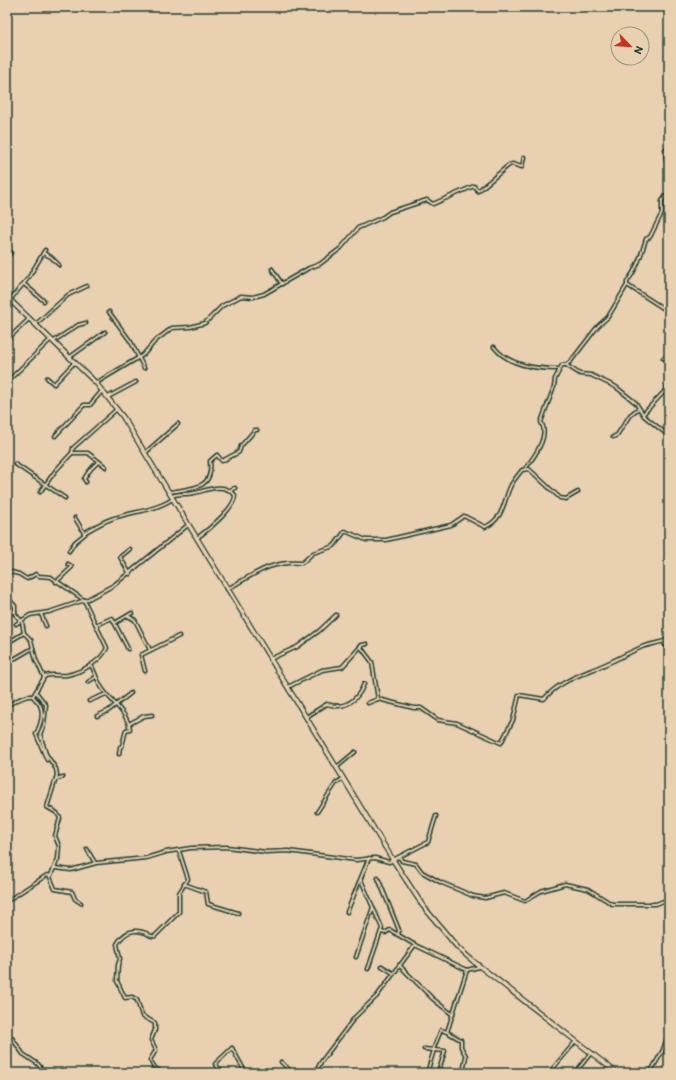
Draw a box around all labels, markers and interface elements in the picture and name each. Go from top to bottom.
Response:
north arrow [610,26,650,66]
text: N [631,44,646,56]

